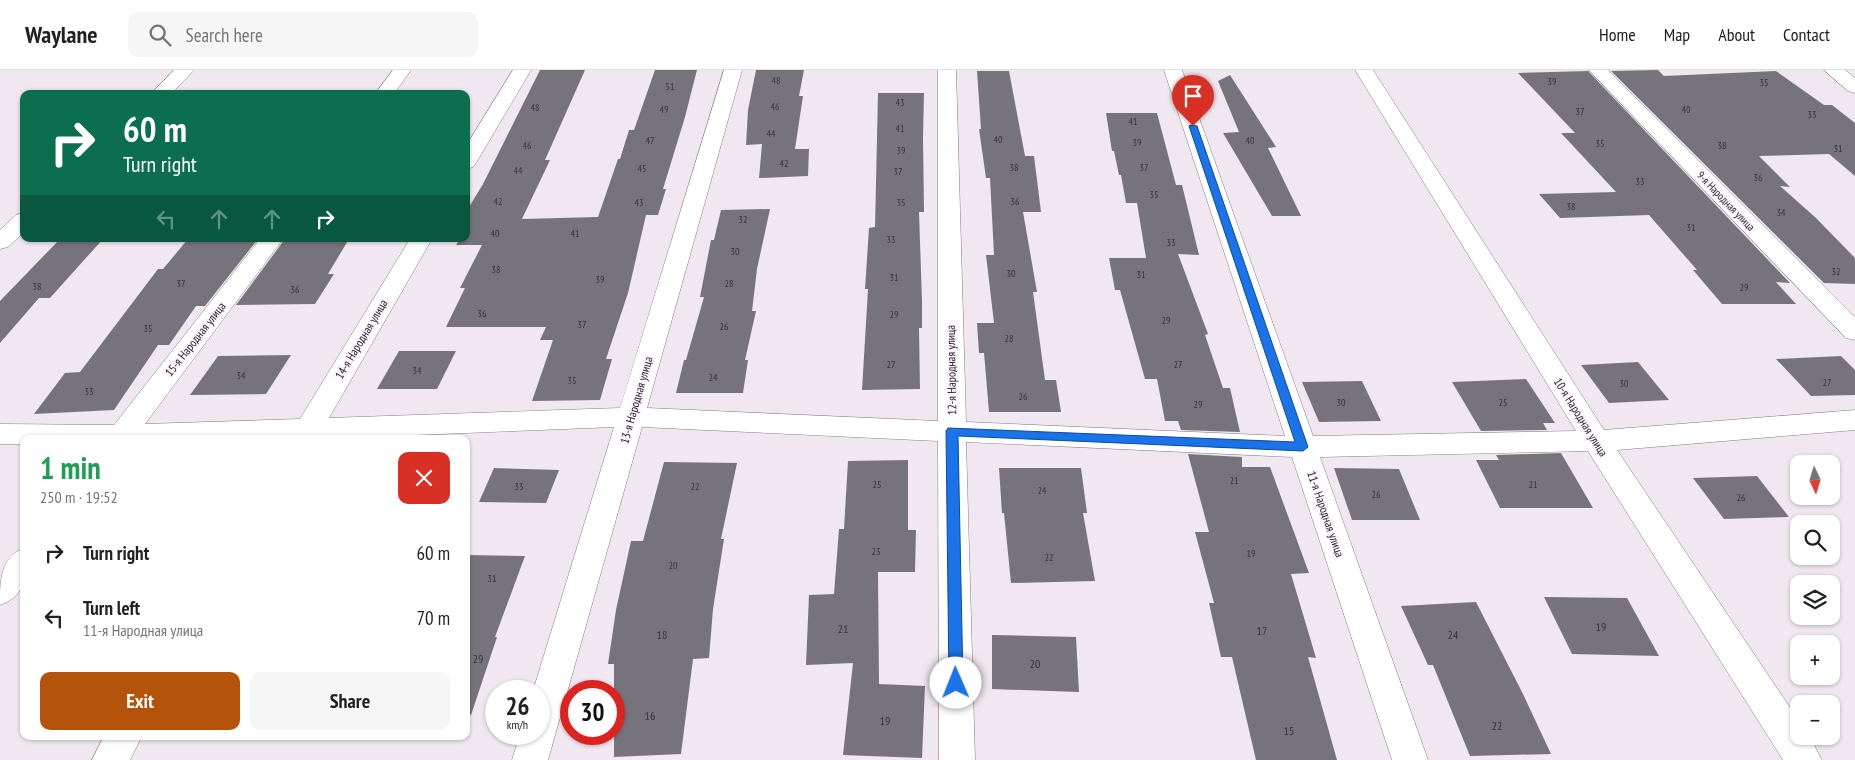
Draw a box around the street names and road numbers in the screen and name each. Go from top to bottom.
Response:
street label: 9-я Народная улица [1694,168,1758,234]
street label: 14-я Народная улица [331,296,391,381]
street label: 15-я Народная улица [161,299,229,379]
street label: 12-я Народная улица [943,325,959,415]
street label: 13-я Народная улица [616,354,656,445]
street label: 10-я Народная улица [1551,375,1611,459]
street label: 11-я Народная улица [1304,469,1348,559]

